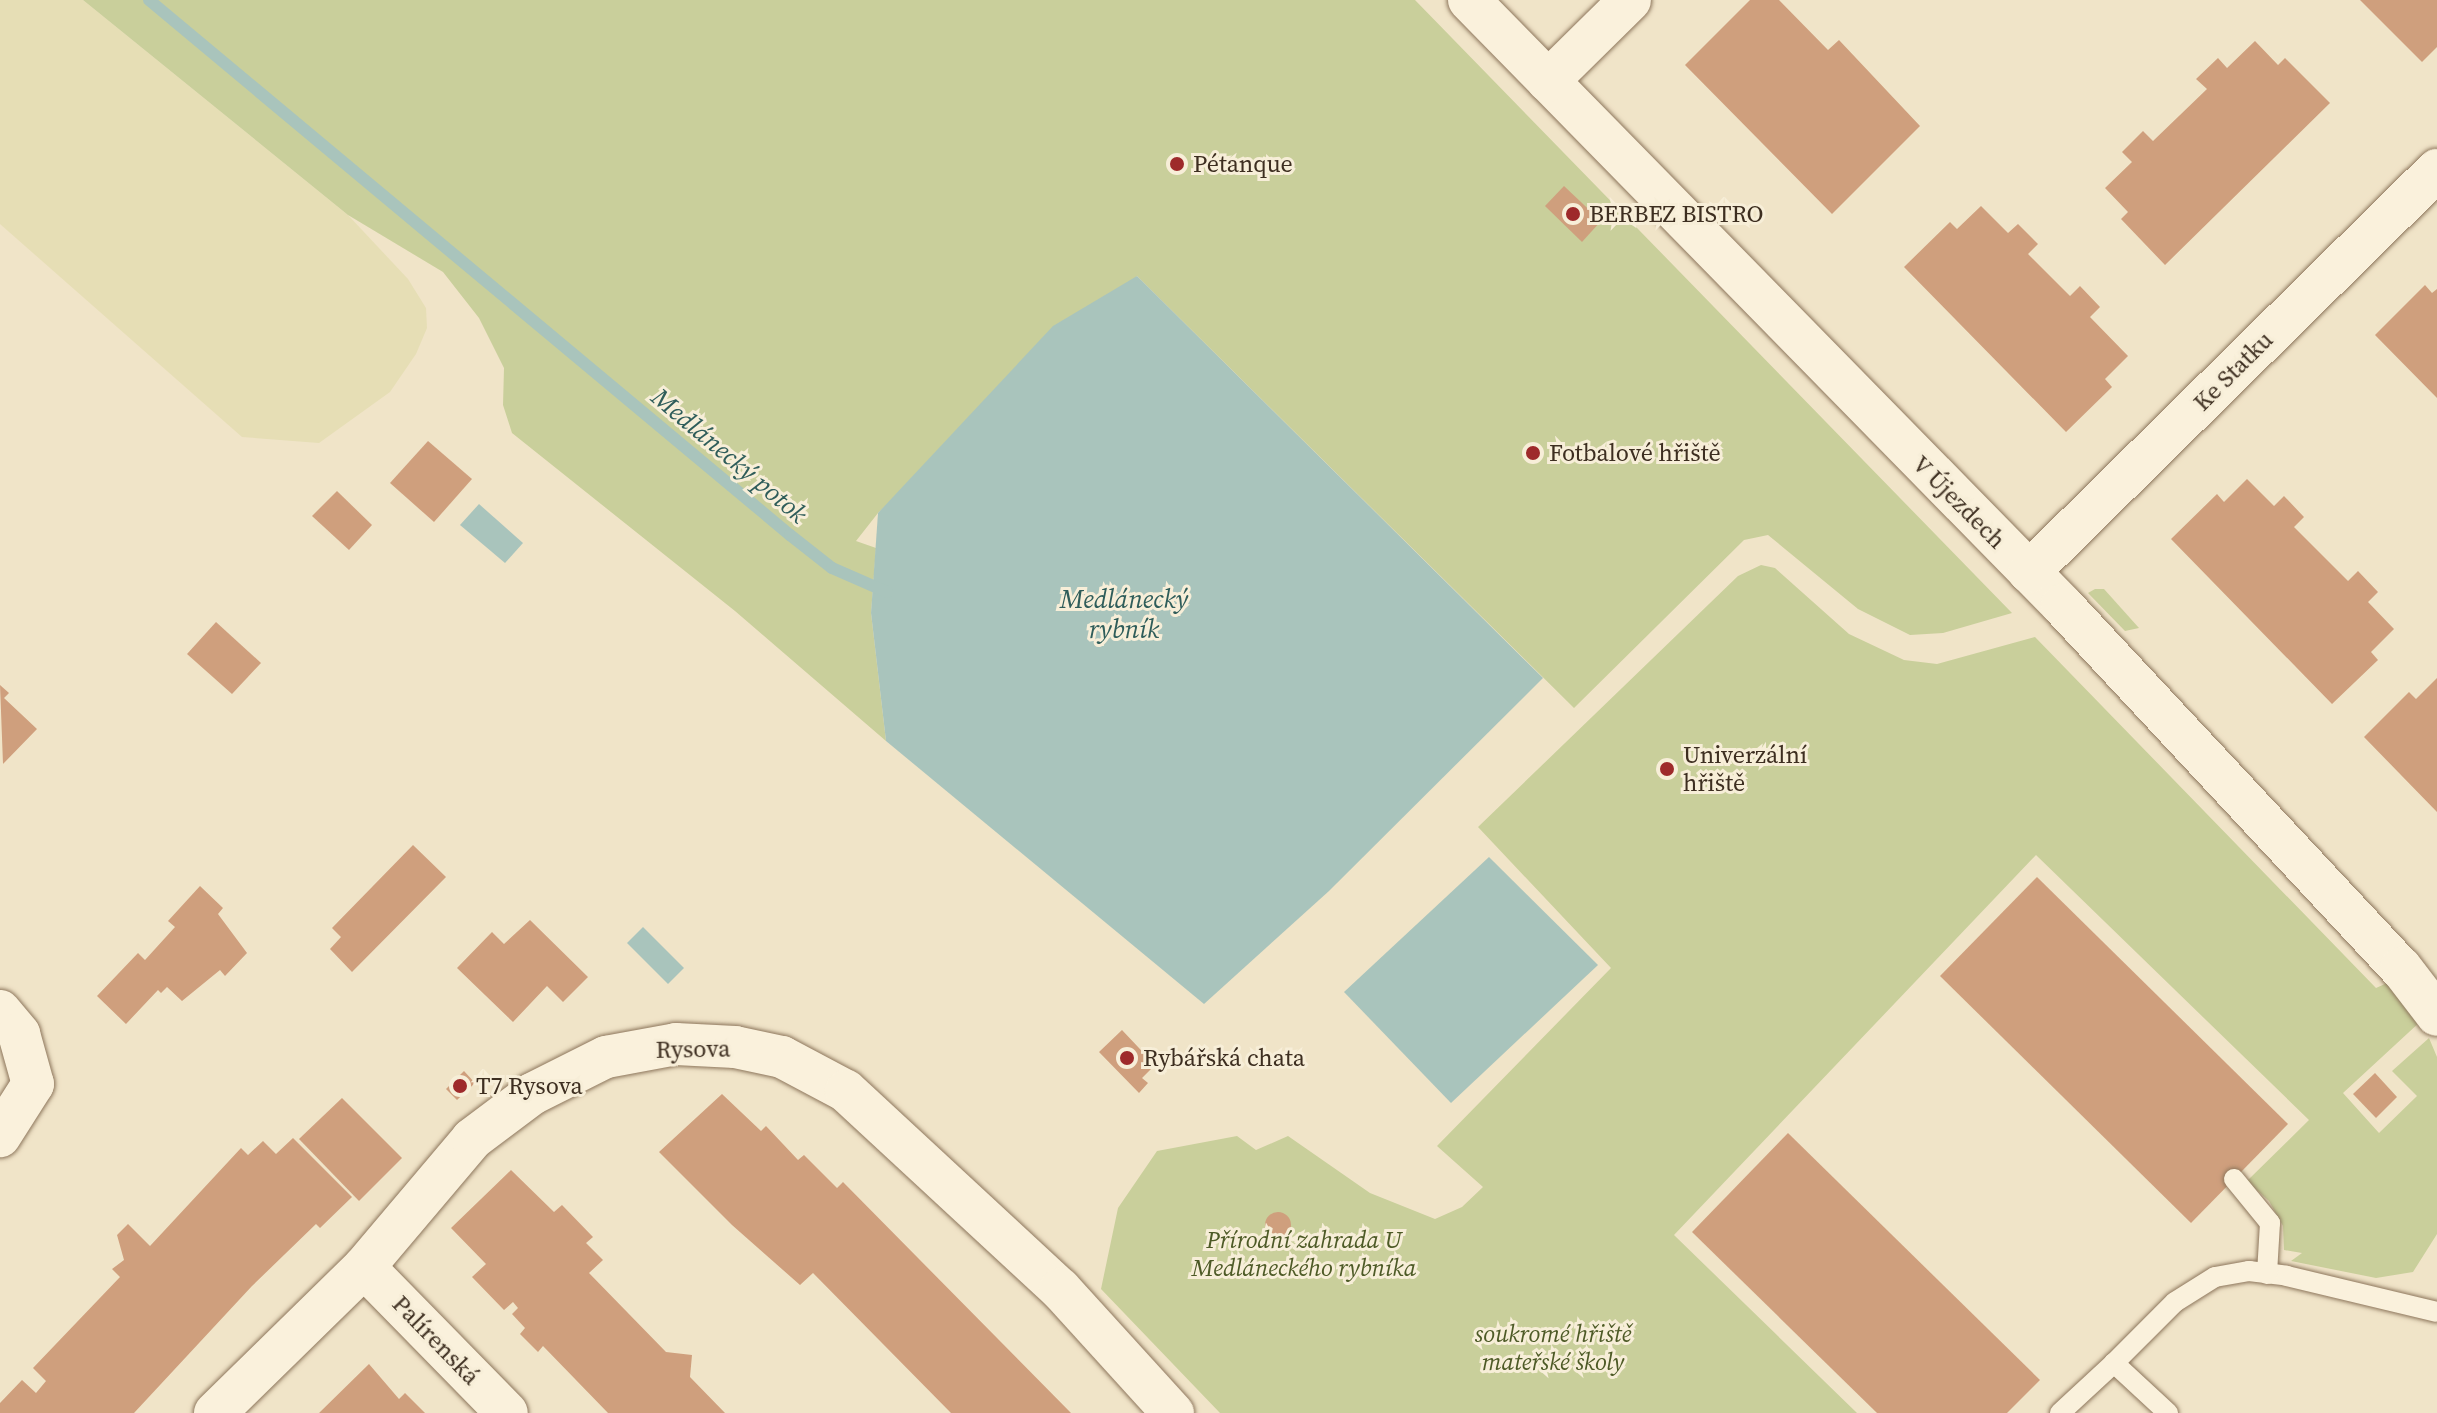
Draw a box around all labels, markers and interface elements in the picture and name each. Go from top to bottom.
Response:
place label: Pétanque [1193,150,1293,178]
marker: Pétanque [1168,155,1186,173]
place label: BERBEZ BISTRO [1589,200,1764,228]
marker: BERBEZ BISTRO [1564,205,1582,223]
street label: Ke Statku [2187,325,2279,417]
water label: Medlánecký potok [645,382,813,530]
place label: Fotbalové hřiště [1549,439,1721,467]
marker: Fotbalové hřiště [1524,444,1542,462]
street label: V Újezdech [1906,449,2012,555]
water label: Medlánecký rybník [1060,584,1188,646]
place label: Univerzální hřiště [1683,741,1807,797]
marker: Univerzální hřiště [1658,760,1676,778]
street label: Rysova [655,1034,731,1064]
place label: Rybářská chata [1143,1044,1305,1072]
marker: Rybářská chata [1118,1049,1136,1067]
place label: T7 Rysova [476,1072,583,1100]
marker: T7 Rysova [451,1077,469,1095]
park label: Přírodní zahrada U Medláneckého rybníka [1192,1226,1416,1282]
street label: Palírenská [386,1289,486,1391]
park label: soukromé hřiště mateřské školy [1475,1320,1631,1376]

